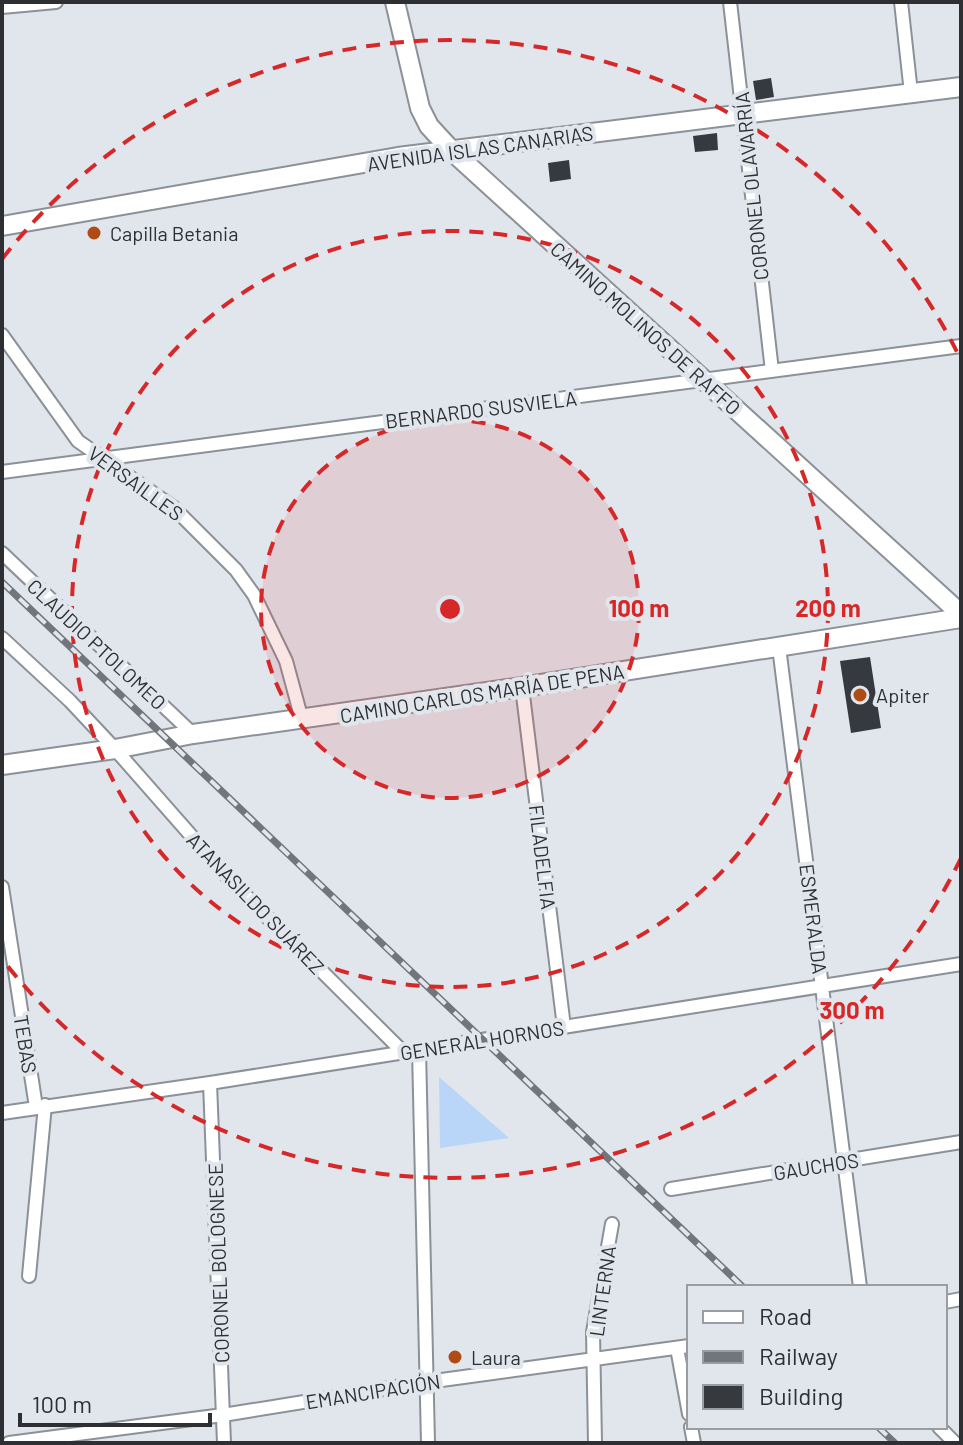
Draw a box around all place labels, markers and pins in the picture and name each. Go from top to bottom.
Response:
place label: Capilla Betania [110,221,238,245]
marker: Capilla Betania [85,224,103,242]
centre of rings [436,595,464,623]
place label: Apiter [876,683,929,707]
marker: Apiter [851,686,869,704]
place label: Laura [471,1345,521,1369]
marker: Laura [446,1348,464,1366]

